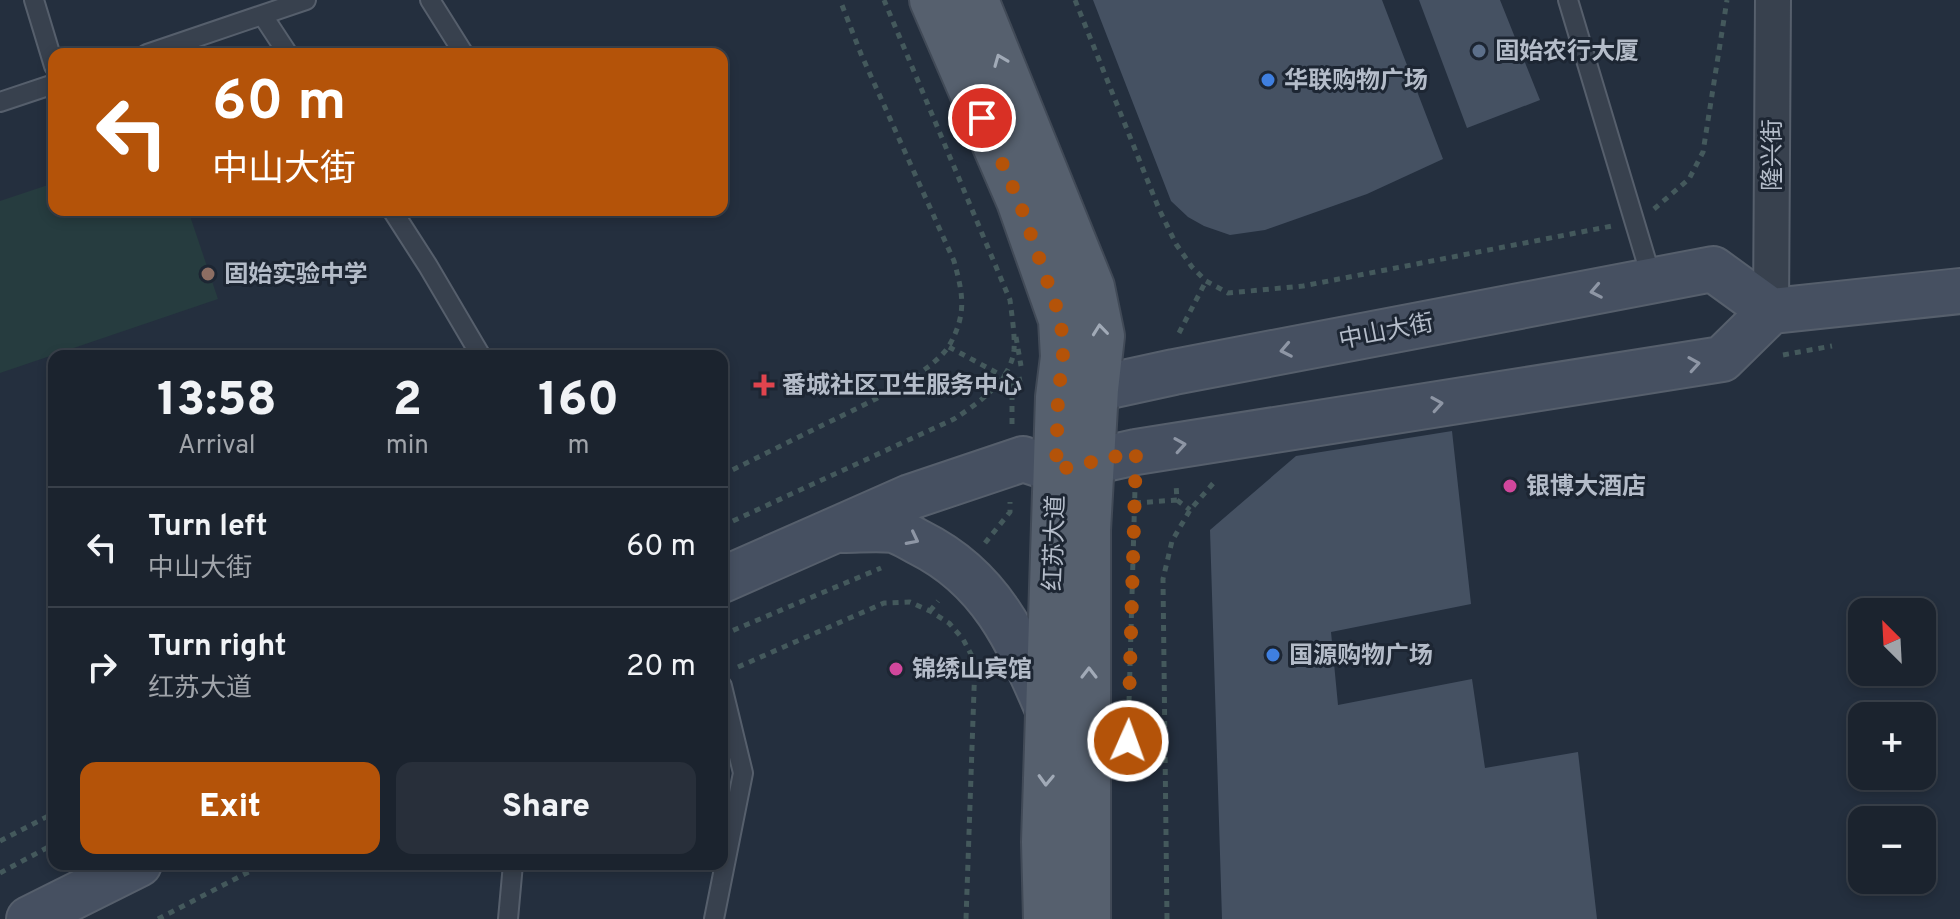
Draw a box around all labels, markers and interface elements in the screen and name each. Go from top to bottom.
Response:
place label: 固始农行大厦 [1495,38,1639,68]
marker: 固始农行大厦 [1470,42,1488,60]
one-way arrow [994,54,1010,69]
place label: 华联购物广场 [1284,67,1428,97]
text: 60 m [212,69,346,139]
marker: 华联购物广场 [1259,71,1277,89]
icon: left [80,80,184,184]
pin [948,84,1016,152]
icon: arrive [960,96,1004,140]
street label: 隆兴街 [1759,119,1789,191]
text: 中山大街 [212,148,356,194]
place label: 固始实验中学 [224,261,368,291]
marker: 固始实验中学 [199,265,217,283]
one-way arrow [1590,282,1604,299]
street label: 中山大街 [1336,309,1436,357]
one-way arrow [1091,323,1108,336]
one-way arrow [1279,341,1293,358]
one-way arrow [1687,356,1701,373]
text: 13:58 [157,372,277,432]
text: 2 [393,372,422,432]
text: 160 [538,372,619,432]
place label: 番城社区卫生服务中心 [782,372,1022,402]
marker: 番城社区卫生服务中心 [753,374,775,396]
one-way arrow [1430,396,1444,413]
text: Arrival [178,430,256,463]
text: min [386,430,429,463]
text: m [567,430,590,463]
one-way arrow [1173,437,1187,454]
place label: 银博大酒店 [1526,473,1646,503]
marker: 银博大酒店 [1501,477,1519,495]
street label: 红苏大道 [1039,495,1073,592]
text: Turn left [148,509,268,546]
icon: left [80,525,124,569]
text: 60 m [626,529,696,566]
one-way arrow [904,529,919,545]
text: 中山大街 [148,553,252,586]
north arrow [1848,598,1936,686]
map controls [1848,598,1936,894]
text: Turn right [148,629,286,666]
place label: 国源购物广场 [1289,642,1433,672]
icon: right [80,645,124,689]
marker: 国源购物广场 [1264,646,1282,664]
text: 20 m [626,649,696,686]
place label: 锦绣山宾馆 [912,656,1032,686]
marker: 锦绣山宾馆 [887,660,905,678]
one-way arrow [1080,666,1098,679]
text: 红苏大道 [148,673,252,706]
position arrow [1086,699,1170,783]
button: + [1848,702,1936,790]
button: Exit [80,762,380,854]
button: Share [396,762,696,854]
one-way arrow [1037,774,1054,787]
button: − [1848,806,1936,894]

